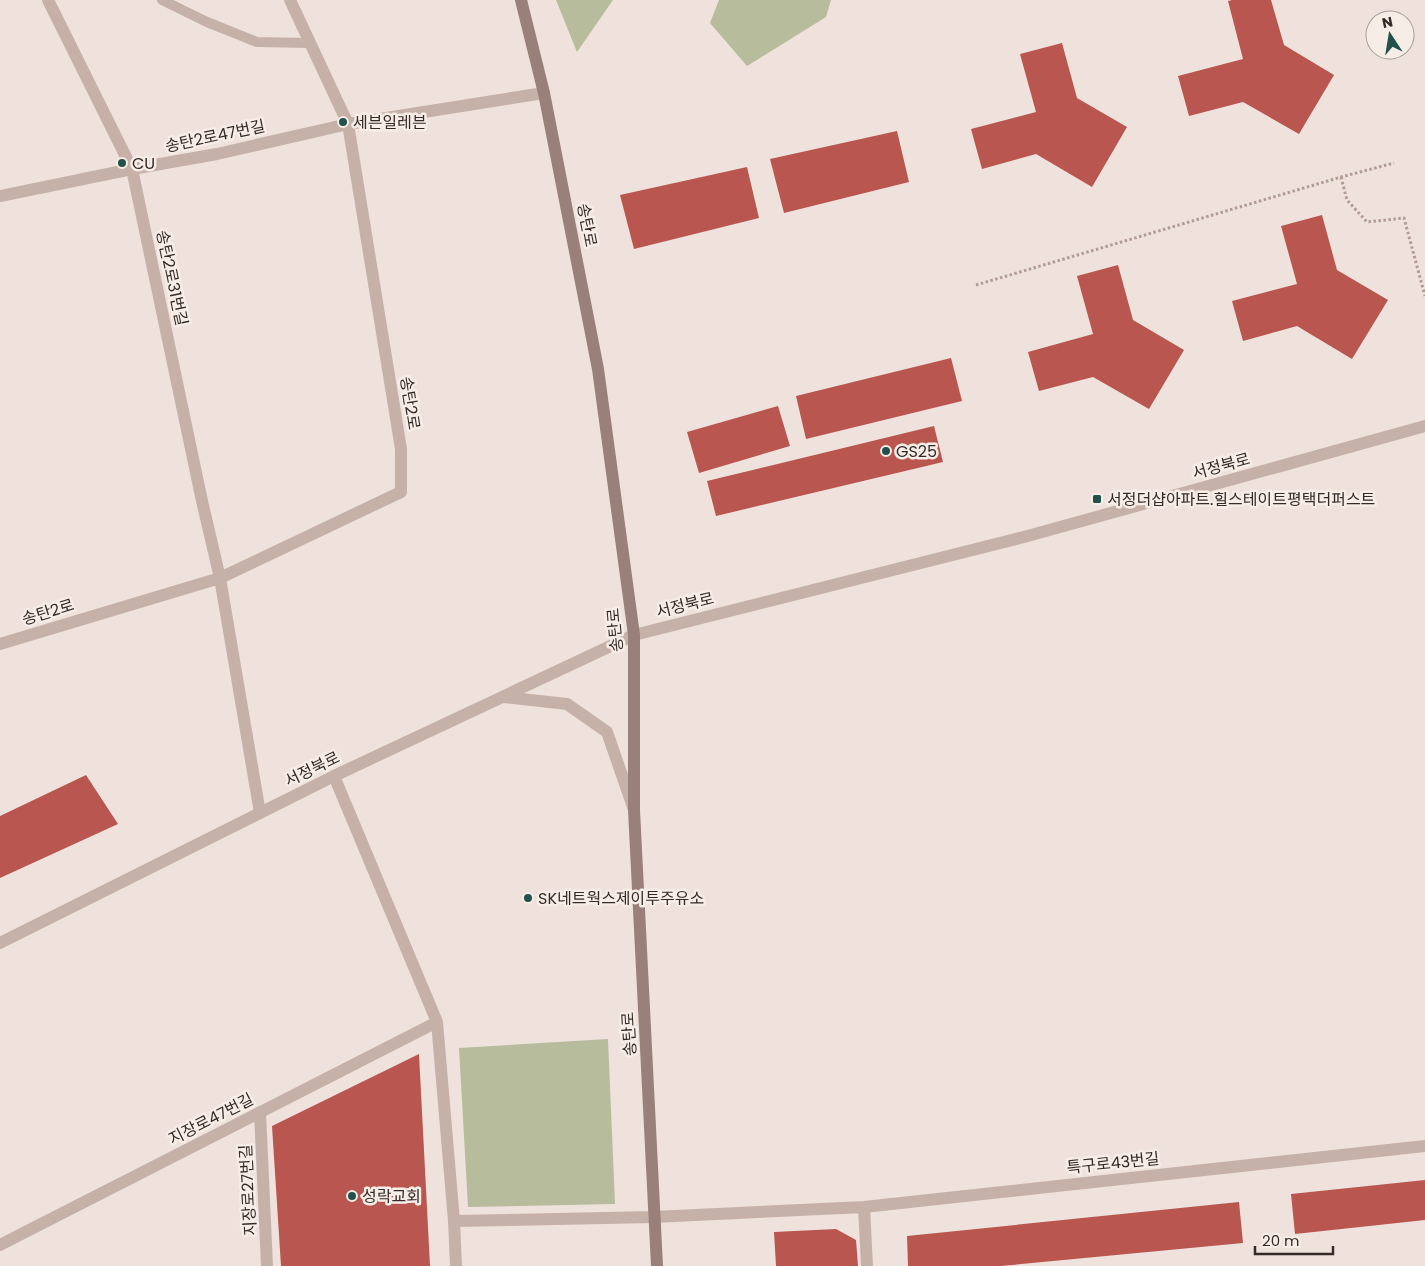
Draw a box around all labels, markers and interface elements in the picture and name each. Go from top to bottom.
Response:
north arrow [1365,10,1415,60]
text: N [1380,11,1395,33]
place label: 세븐일레븐 [353,111,427,134]
street label: 송탄2로47번길 [163,114,267,158]
marker: 세븐일레븐 [337,116,349,128]
place label: CU [132,152,155,175]
marker: CU [116,157,128,169]
street label: 송탄로 [571,201,603,249]
street label: 송탄2로31번길 [151,228,193,328]
street label: 송탄2로 [394,375,426,431]
place label: GS25 [896,440,937,463]
marker: GS25 [880,445,892,457]
street label: 서정북로 [1190,447,1253,485]
place label: 서정더샵아파트.힐스테이트평택더퍼스트 [1107,488,1375,511]
marker: 서정더샵아파트.힐스테이트평택더퍼스트 [1091,493,1103,505]
street label: 서정북로 [654,587,717,623]
street label: 송탄2로 [19,593,77,631]
street label: 송탄로 [602,607,628,653]
street label: 서정북로 [280,746,344,792]
place label: SK네트웍스제이투주유소 [538,887,704,910]
marker: SK네트웍스제이투주유소 [522,892,534,904]
street label: 송탄로 [616,1011,642,1057]
street label: 지장로47번길 [165,1088,257,1150]
street label: 지장로27번길 [234,1144,262,1236]
street label: 특구로43번길 [1066,1147,1160,1179]
place label: 성락교회 [362,1185,421,1208]
marker: 성락교회 [346,1190,358,1202]
scale bar [1255,1224,1332,1256]
text: 20 m [1262,1230,1300,1251]

